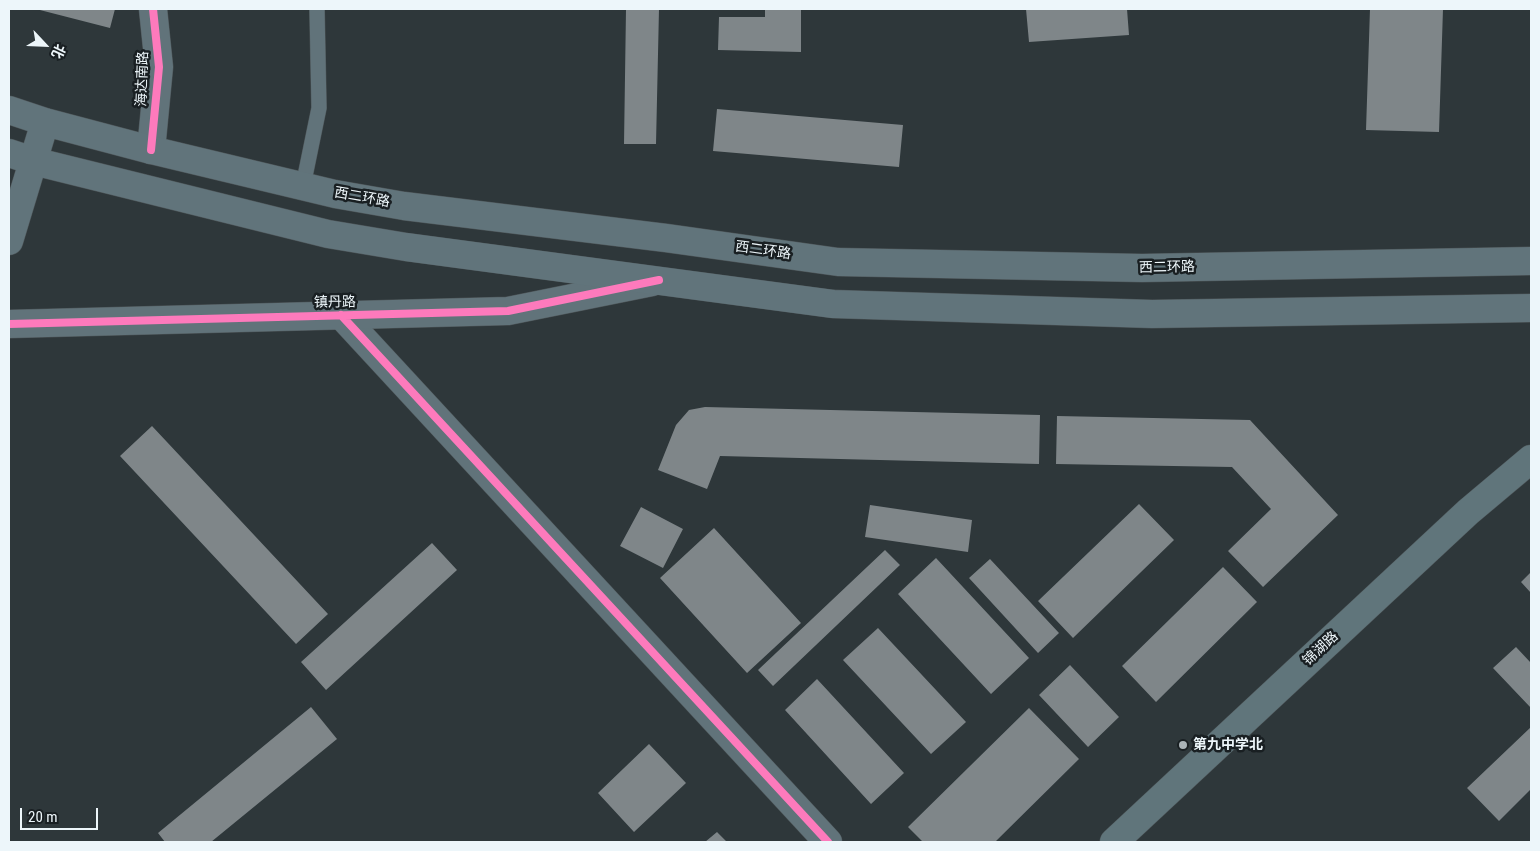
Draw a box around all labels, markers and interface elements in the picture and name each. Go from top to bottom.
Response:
north arrow [20,20,70,70]
text: 北 [48,42,69,61]
street label: 海达南路 [134,51,152,107]
street label: 西二环路 [333,185,391,211]
street label: 西二环路 [734,239,792,263]
street label: 西二环路 [1139,259,1195,277]
street label: 镇丹路 [314,294,356,312]
street label: 锦湖路 [1300,629,1342,669]
place label: 第九中学北 [1193,737,1263,753]
marker: 第九中学北 [1177,739,1189,751]
scale bar [22,798,100,830]
text: 20 m [28,808,58,826]

